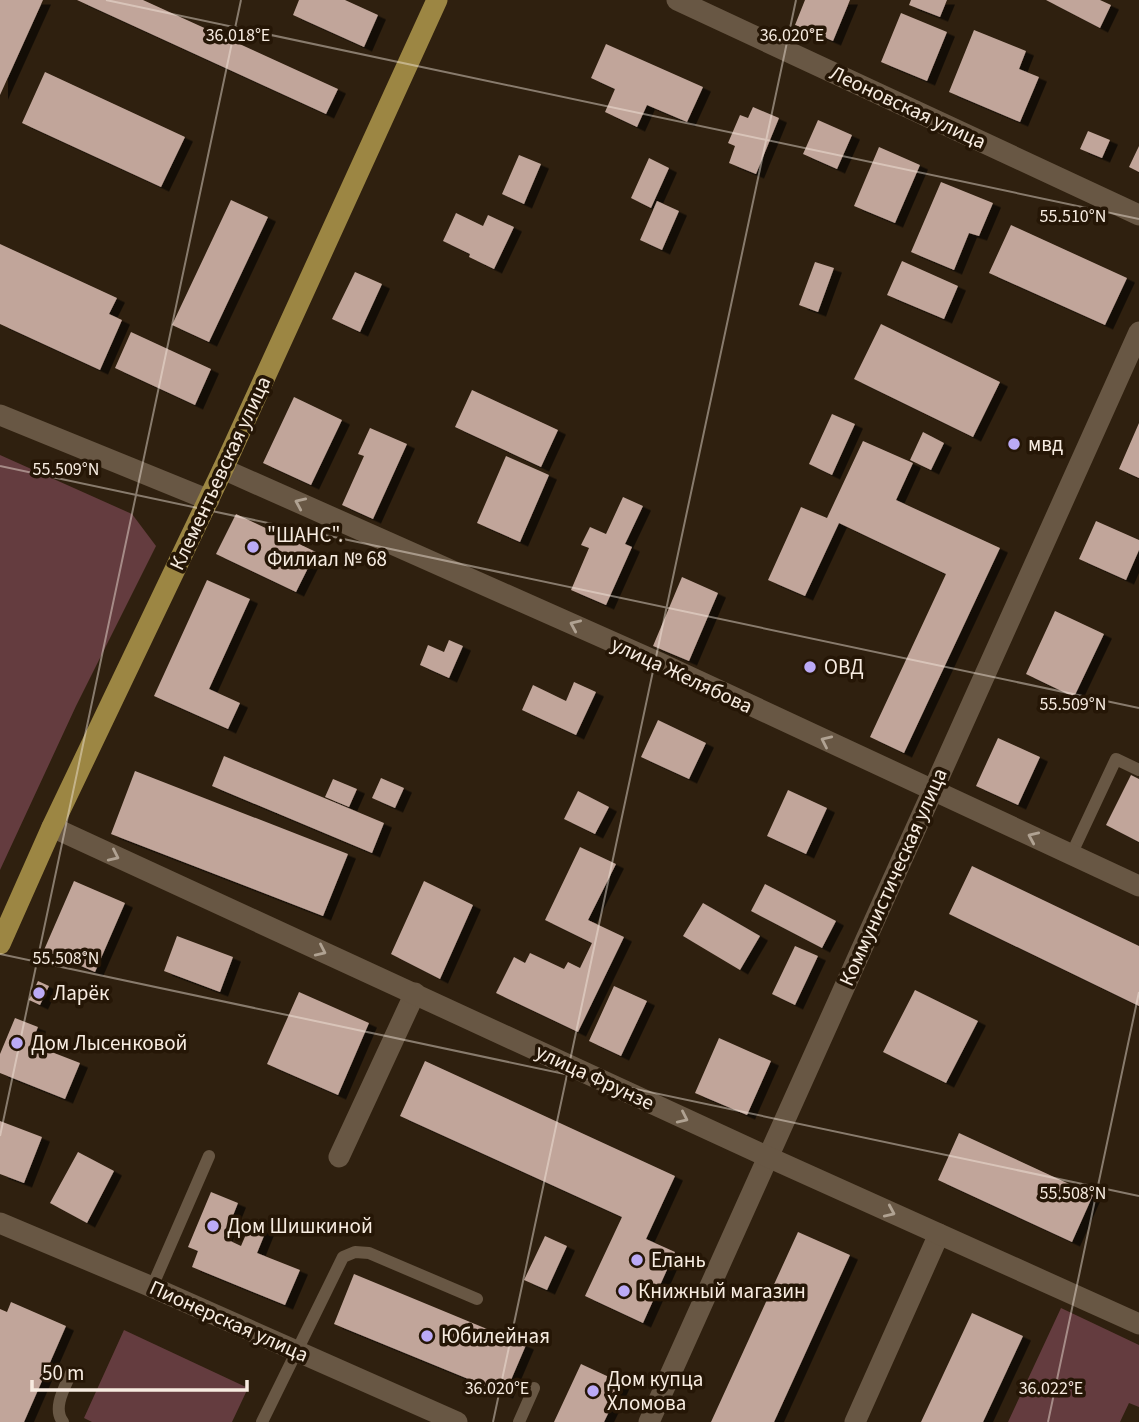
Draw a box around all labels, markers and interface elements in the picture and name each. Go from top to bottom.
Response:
text: 36.018°E [206,23,270,48]
text: 36.020°E [760,23,824,48]
street label: Леоновская улица [825,58,991,156]
text: 55.510°N [1040,204,1106,229]
street label: Клементьевская улица [162,371,278,575]
place label: мвд [1028,429,1063,459]
marker: мвд [1006,436,1022,452]
text: 55.509°N [33,457,99,482]
one-way arrow [295,497,307,511]
place label: "ШАНС". Филиал № 68 [267,520,387,574]
marker: "ШАНС". Филиал № 68 [245,539,261,555]
one-way arrow [570,619,582,633]
street label: улица Желябова [606,629,758,721]
place label: ОВД [824,652,864,682]
marker: ОВД [802,659,818,675]
text: 55.509°N [1040,692,1106,717]
one-way arrow [821,736,833,750]
street label: Коммунистическая улица [831,763,955,991]
one-way arrow [1027,831,1040,845]
one-way arrow [107,848,119,862]
one-way arrow [314,942,326,956]
text: 55.508°N [33,946,99,971]
place label: Ларёк [53,978,110,1008]
marker: Ларёк [31,985,47,1001]
place label: Дом Лысенковой [31,1028,188,1058]
marker: Дом Лысенковой [9,1035,25,1051]
street label: улица Фрунзе [531,1036,659,1118]
one-way arrow [676,1110,688,1124]
text: 55.508°N [1040,1181,1106,1206]
one-way arrow [883,1204,895,1218]
place label: Дом Шишкиной [227,1211,373,1241]
marker: Дом Шишкиной [205,1218,221,1234]
place label: Елань [651,1245,706,1275]
marker: Елань [629,1252,645,1268]
street label: Пионерская улица [145,1273,313,1369]
place label: Книжный магазин [638,1276,806,1306]
marker: Книжный магазин [616,1283,632,1299]
place label: Юбилейная [441,1321,550,1351]
marker: Юбилейная [419,1328,435,1344]
scale bar [32,1348,247,1392]
text: 50 m [42,1358,84,1388]
place label: Дом купца Хломова [607,1364,703,1418]
text: 36.020°E [465,1376,529,1401]
text: 36.022°E [1019,1376,1083,1401]
marker: Дом купца Хломова [585,1383,601,1399]

